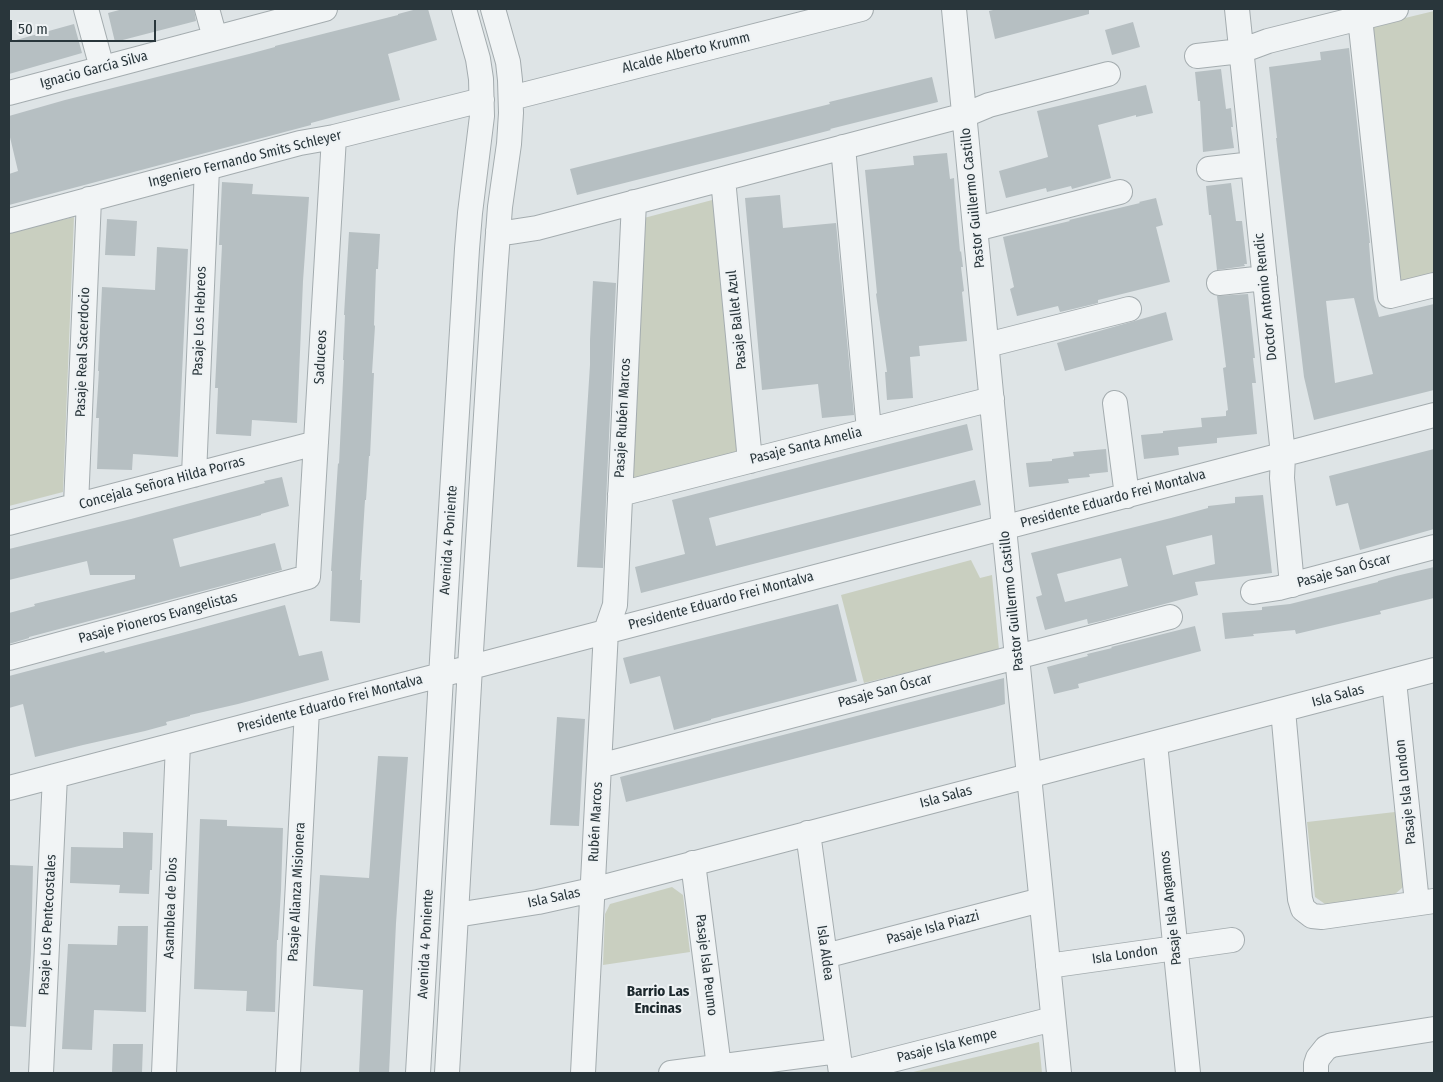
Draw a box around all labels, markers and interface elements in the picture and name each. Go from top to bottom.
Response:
scale bar [12,10,159,42]
text: 50 m [18,20,48,38]
street label: Alcalde Alberto Krumm [620,29,752,77]
street label: Ignacio García Silva [38,48,150,92]
street label: Ingeniero Fernando Smits Schleyer [147,127,343,191]
street label: Pastor Guillermo Castillo [957,127,989,269]
street label: Doctor Antonio Rendic [1251,232,1281,362]
street label: Pasaje Los Hebreos [190,266,210,376]
street label: Pasaje Ballet Azul [723,269,751,371]
street label: Pasaje Real Sacerdocio [72,287,94,417]
street label: Saduceos [311,329,331,385]
street label: Pasaje Rubén Marcos [611,358,635,478]
street label: Pasaje Santa Amelia [748,424,864,468]
street label: Concejala Señora Hilda Porras [77,453,247,513]
street label: Presidente Eduardo Frei Montalva [1018,466,1208,532]
street label: Avenida 4 Poniente [437,485,461,595]
street label: Pastor Guillermo Castillo [996,530,1028,672]
street label: Pasaje San Óscar [1295,550,1393,592]
street label: Presidente Eduardo Frei Montalva [626,568,816,634]
street label: Pasaje Pioneros Evangelistas [77,589,239,647]
street label: Pasaje San Óscar [836,670,934,712]
street label: Presidente Eduardo Frei Montalva [235,671,425,737]
street label: Isla Salas [1310,681,1366,711]
street label: Pasaje Isla London [1392,738,1420,846]
street label: Rubén Marcos [586,781,606,863]
street label: Isla Salas [918,782,974,812]
street label: Pasaje Alianza Misionera [285,822,309,962]
street label: Pasaje Isla Angamos [1157,850,1185,966]
street label: Pasaje Los Pentecostales [36,854,60,996]
street label: Asamblea de Dios [161,857,181,959]
street label: Isla Salas [526,884,582,912]
street label: Avenida 4 Poniente [415,889,437,999]
street label: Pasaje Isla Piazzi [885,908,981,948]
street label: Pasaje Isla Peumo [691,913,721,1017]
street label: Isla Aldea [813,924,837,982]
street label: Isla London [1091,942,1159,968]
district label: Barrio Las Encinas [627,983,689,1018]
street label: Pasaje Isla Kempe [895,1025,999,1067]

